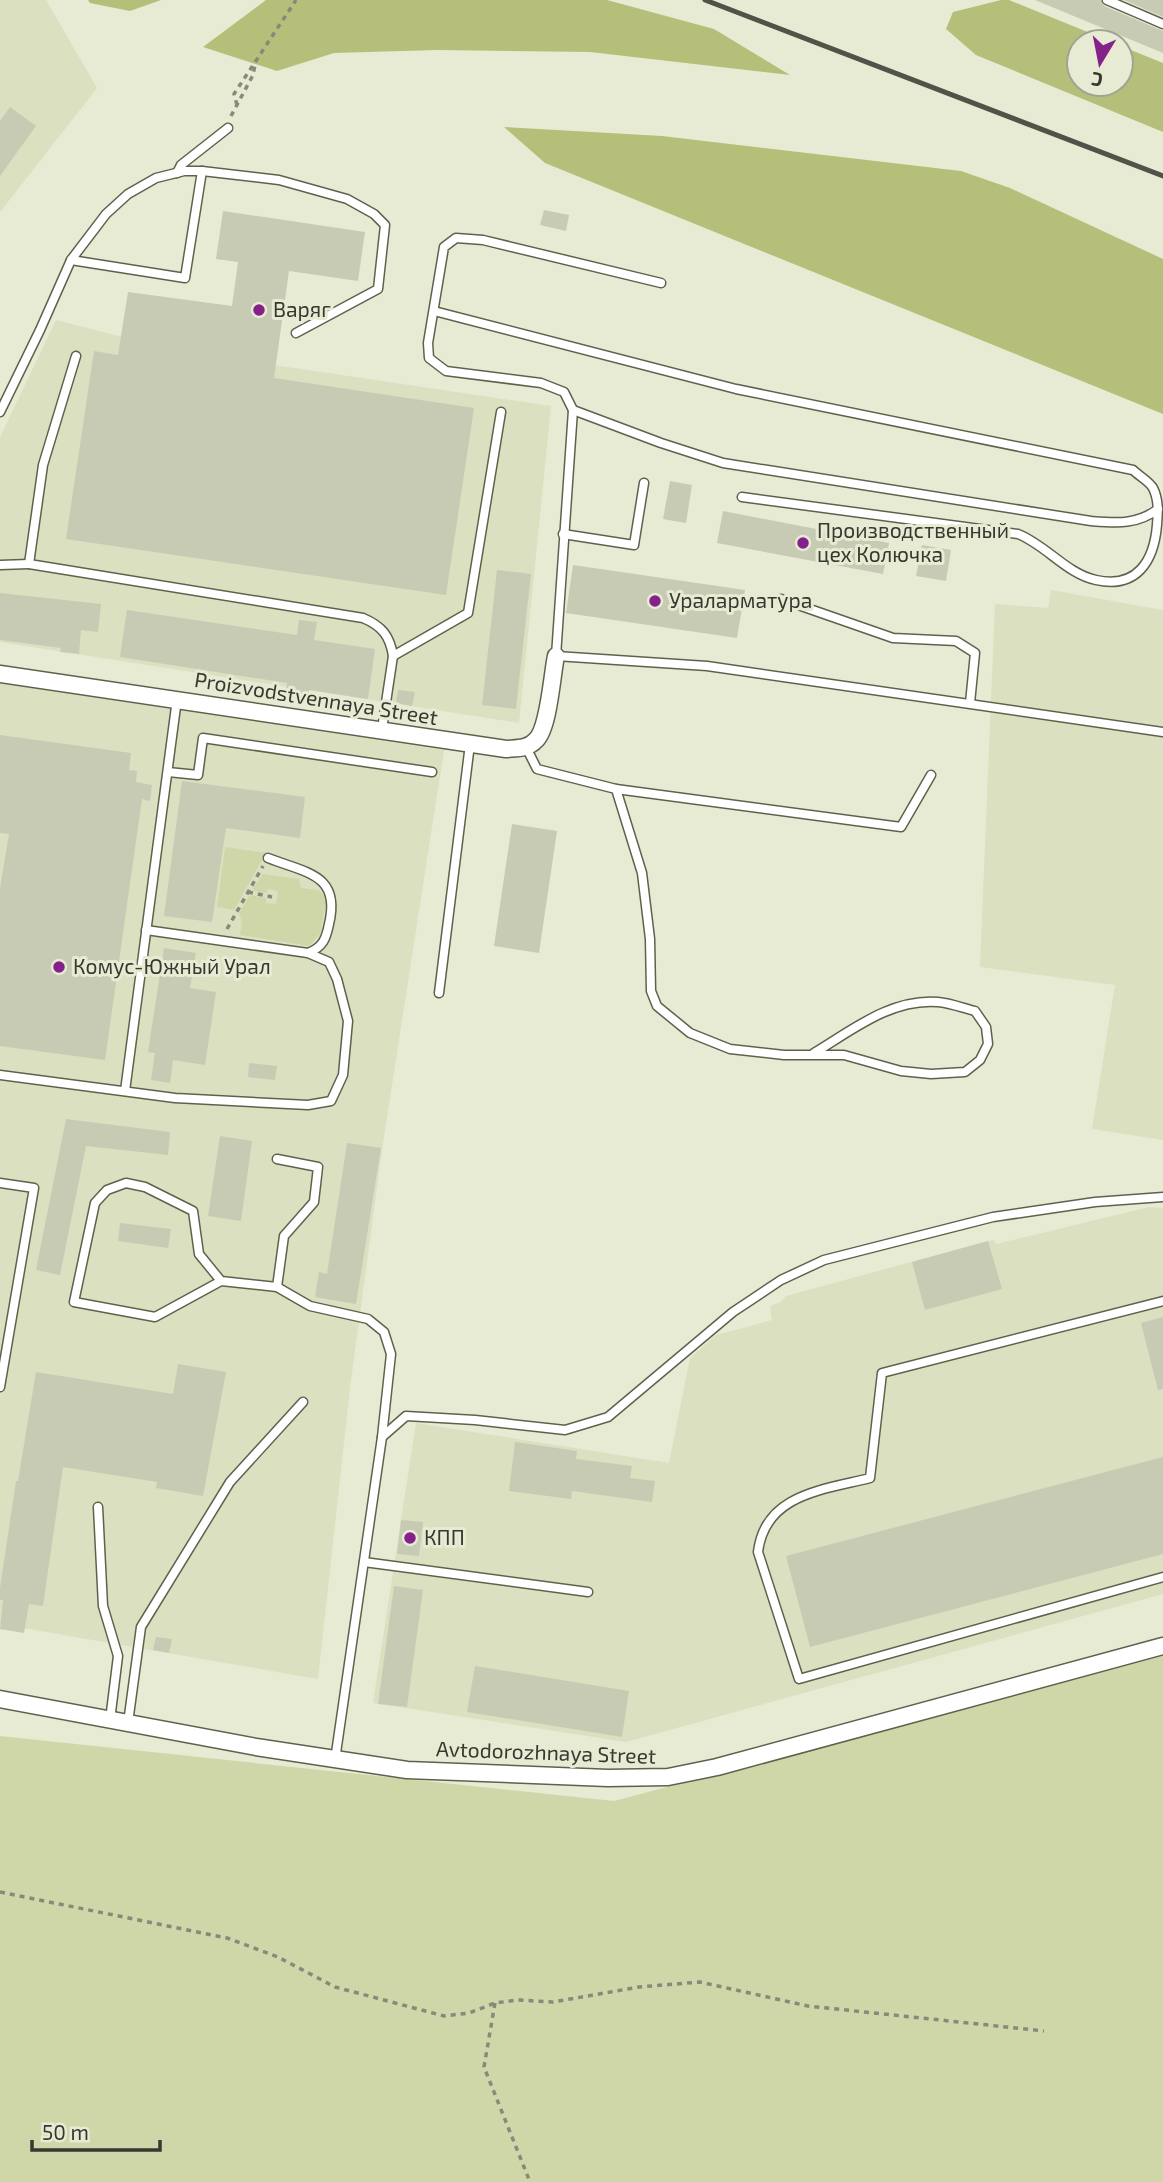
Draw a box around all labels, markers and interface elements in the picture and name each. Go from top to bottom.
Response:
north arrow [1065,28,1135,98]
text: С [1089,68,1104,93]
place label: Варяг [273,296,331,321]
marker: Варяг [251,302,267,318]
place label: Производственный цех Колючка [817,517,1009,566]
marker: Производственный цех Колючка [795,535,811,551]
place label: Ураларматура [669,587,812,613]
marker: Ураларматура [647,593,663,609]
street label: Proizvodstvennaya Street [193,666,440,729]
place label: Комус-Южный Урал [73,953,271,979]
marker: Комус-Южный Урал [51,959,67,975]
place label: КПП [424,1524,465,1549]
marker: КПП [402,1530,418,1546]
street label: Avtodorozhnaya Street [436,1735,656,1768]
scale bar [32,2108,159,2152]
text: 50 m [42,2119,89,2144]

